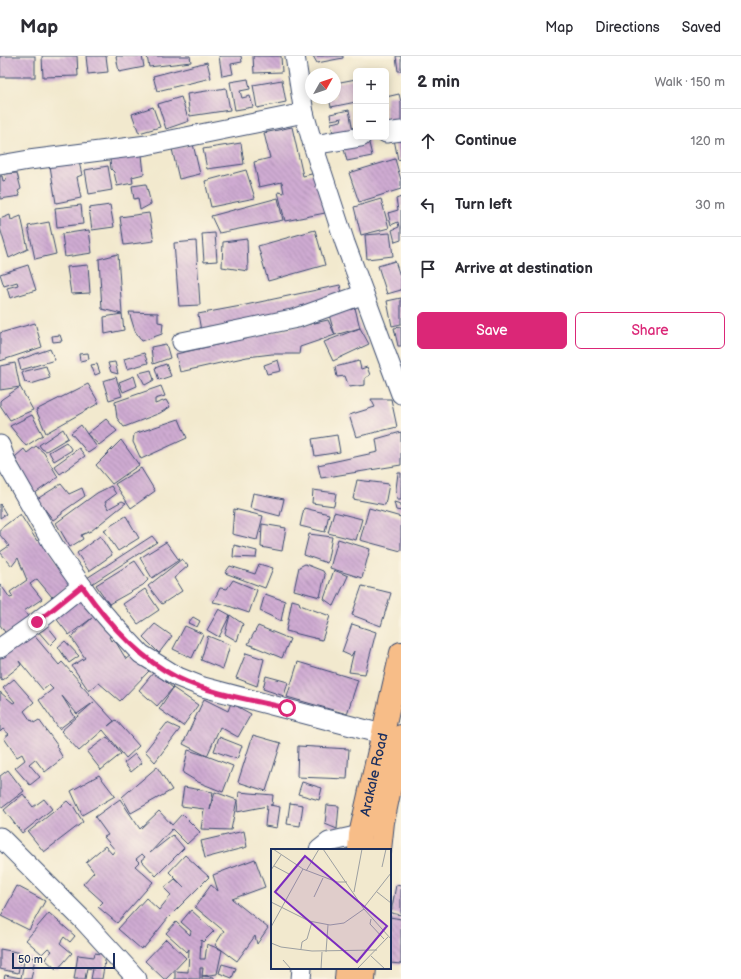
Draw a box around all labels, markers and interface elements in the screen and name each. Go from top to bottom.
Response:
text: Map [20,16,58,39]
text: Map [545,19,573,36]
text: Directions [595,19,660,36]
text: Saved [682,19,721,36]
north arrow [305,68,341,104]
map controls [353,68,389,140]
button: + [353,68,389,104]
text: 2 min [417,72,460,92]
text: Walk · 150 m [654,74,725,90]
button: − [353,104,389,140]
icon: ahead [417,130,439,152]
text: Continue [455,131,517,150]
text: 120 m [690,133,725,149]
icon: left [417,194,439,216]
text: Turn left [455,195,512,214]
text: 30 m [695,197,725,213]
icon: arrive [417,258,439,280]
text: Arrive at destination [455,259,593,278]
button: Save [417,312,567,349]
button: Share [575,312,725,349]
route end [28,613,46,631]
route start [278,699,296,717]
street label: Arakale Road [356,731,392,818]
inset map [271,849,391,969]
scale bar [12,951,115,970]
text: 50 m [18,953,43,966]

